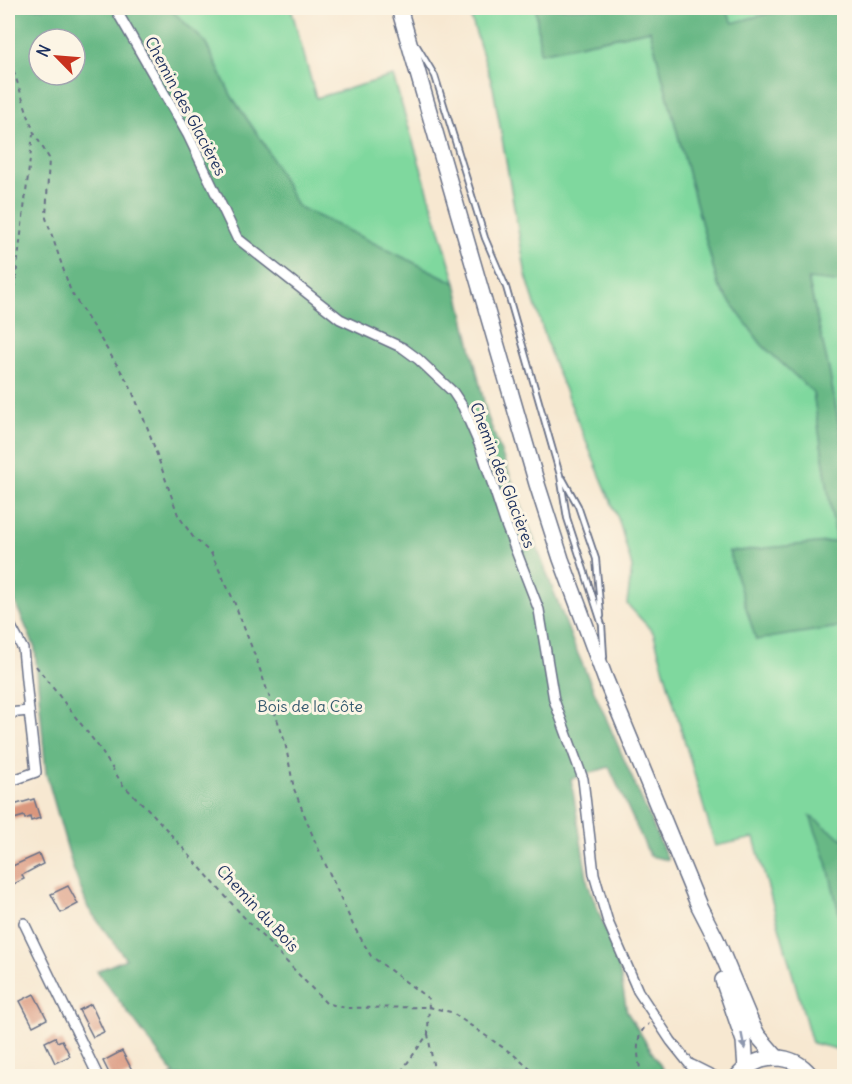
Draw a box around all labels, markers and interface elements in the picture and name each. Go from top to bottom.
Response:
north arrow [27,27,87,87]
street label: Chemin des Glacières [141,33,231,179]
text: N [32,41,55,60]
street label: Chemin des Glacières [466,399,540,551]
park label: Bois de la Côte [257,696,363,716]
street label: Chemin du Bois [213,860,303,956]
one-way arrow [739,1032,749,1050]

